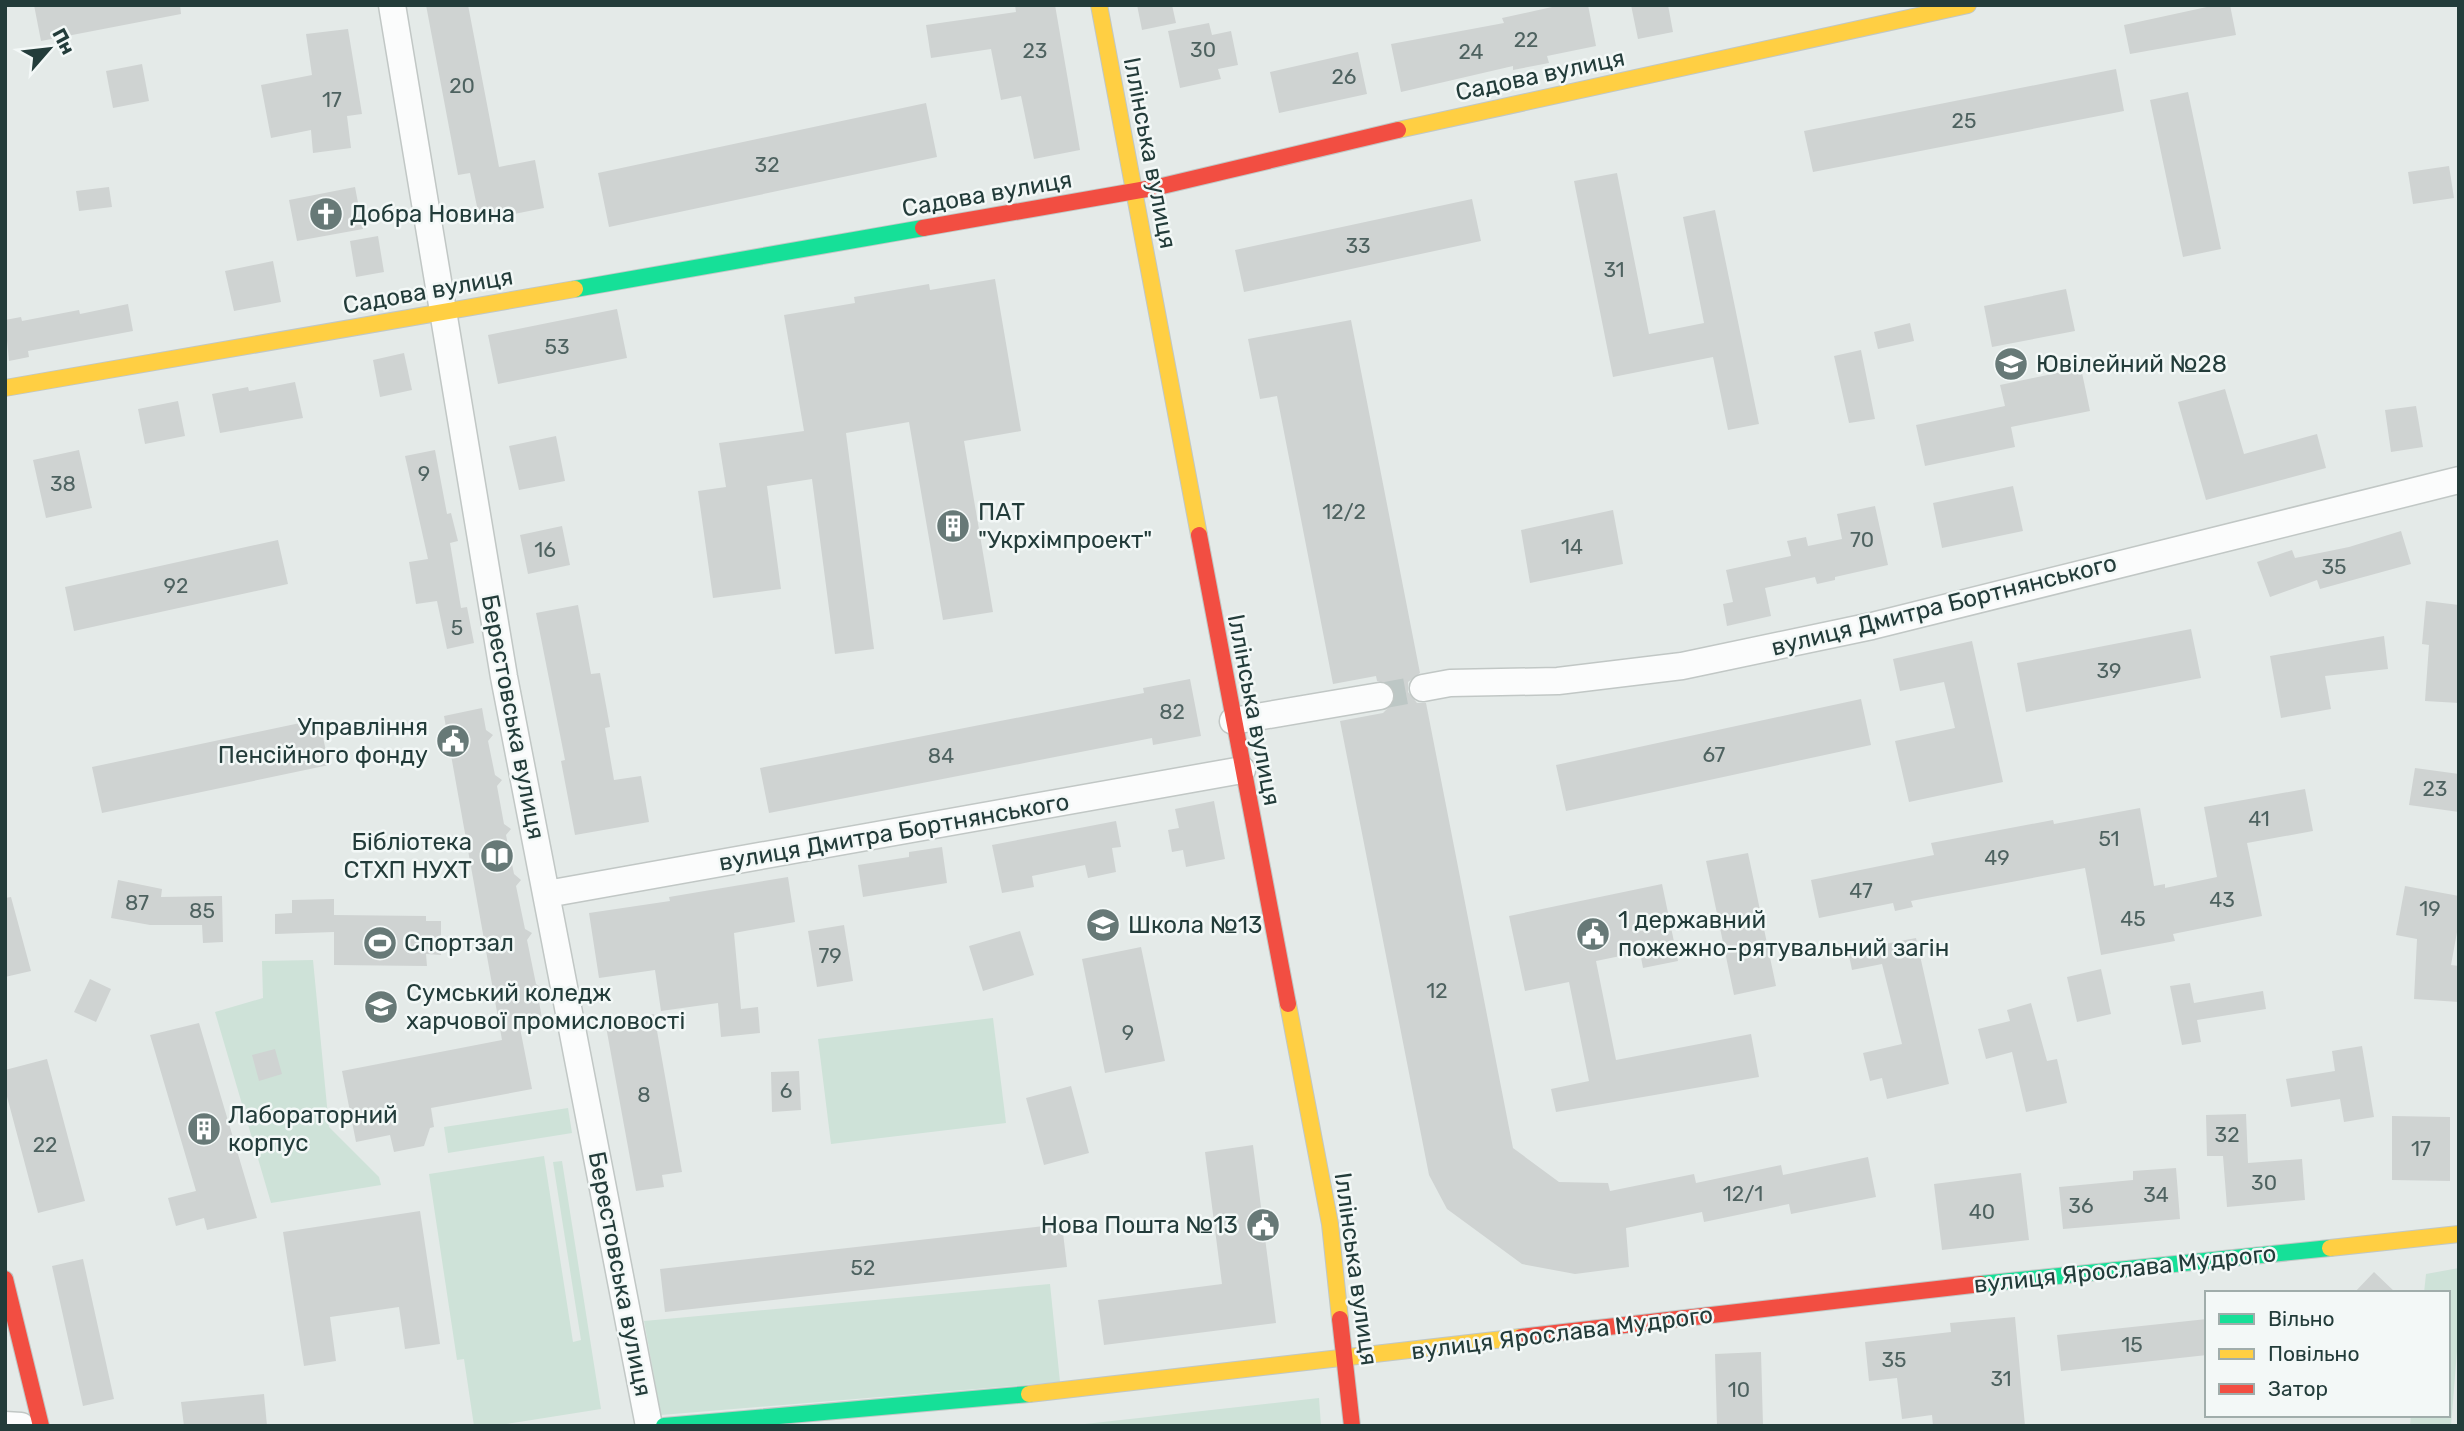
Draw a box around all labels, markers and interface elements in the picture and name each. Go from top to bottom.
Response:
north arrow [14,14,84,84]
text: Пн [47,24,80,58]
house number: 22 [1514,27,1538,52]
house number: 30 [1190,37,1216,62]
house number: 23 [1023,38,1047,63]
house number: 24 [1458,39,1484,64]
street label: Садова вулиця [1453,43,1627,107]
street label: Іллінська вулиця [1118,55,1182,251]
house number: 26 [1332,64,1357,89]
house number: 20 [449,73,475,98]
house number: 17 [322,87,342,112]
house number: 25 [1952,108,1976,133]
house number: 32 [755,152,779,177]
street label: Садова вулиця [900,165,1074,223]
church icon: Добра Новина [307,195,345,233]
place label: Добра Новина [350,200,515,228]
house number: 33 [1345,233,1371,258]
house number: 31 [1603,257,1625,282]
street label: Садова вулиця [341,262,515,320]
house number: 53 [544,334,570,359]
school or university icon: Ювілейний №28 [1992,345,2030,383]
place label: Ювілейний №28 [2036,350,2227,378]
house number: 9 [418,461,430,486]
house number: 38 [50,471,76,496]
place label: ПАТ "Укрхімпроект" [978,498,1152,554]
house number: 12/2 [1322,499,1366,524]
building icon: ПАТ "Укрхімпроект" [934,507,972,545]
house number: 70 [1850,527,1874,552]
house number: 14 [1561,534,1583,559]
house number: 16 [534,537,556,562]
street label: вулиця Дмитра Бортнянського [1768,548,2120,662]
house number: 35 [2321,554,2347,579]
house number: 92 [164,573,188,598]
street label: Берестовська вулиця [476,592,550,842]
street label: Іллінська вулиця [1222,612,1286,808]
house number: 5 [451,615,463,640]
house number: 39 [2096,658,2122,683]
house number: 82 [1159,699,1185,724]
place label: Управління Пенсійного фонду [218,713,428,769]
public building icon: Управління Пенсійного фонду [434,722,472,760]
house number: 67 [1703,742,1726,767]
house number: 84 [928,743,954,768]
house number: 23 [2423,776,2447,801]
street label: вулиця Дмитра Бортнянського [717,787,1071,877]
house number: 41 [2248,806,2270,831]
house number: 51 [2098,826,2120,851]
place label: Бібліотека СТХП НУХТ [344,828,472,884]
library icon: Бібліотека СТХП НУХТ [478,837,516,875]
house number: 49 [1984,845,2010,870]
house number: 47 [1849,878,1873,903]
house number: 43 [2209,887,2235,912]
house number: 87 [125,890,149,915]
house number: 19 [2419,896,2441,921]
house number: 85 [189,898,215,923]
school or university icon: Школа №13 [1084,906,1122,944]
place label: 1 державний пожежно-рятувальний загін [1618,906,1949,962]
house number: 45 [2120,906,2146,931]
place label: Школа №13 [1128,911,1262,939]
public building icon: 1 державний пожежно-рятувальний загін [1574,915,1612,953]
sports icon: Спортзал [361,924,399,962]
place label: Спортзал [404,929,514,957]
house number: 79 [818,943,842,968]
house number: 12 [1426,978,1448,1003]
place label: Сумський коледж харчової промисловості [406,979,685,1035]
school or university icon: Сумський коледж харчової промисловості [362,988,400,1026]
house number: 9 [1122,1020,1134,1045]
house number: 6 [780,1078,792,1103]
house number: 8 [637,1082,651,1107]
place label: Лабораторний корпус [228,1101,398,1157]
building icon: Лабораторний корпус [185,1110,223,1148]
house number: 32 [2215,1122,2239,1147]
house number: 22 [33,1132,57,1157]
house number: 17 [2411,1136,2431,1161]
street label: Берестовська вулиця [583,1149,657,1399]
house number: 30 [2251,1170,2277,1195]
street label: Іллінська вулиця [1329,1171,1383,1367]
house number: 12/1 [1723,1181,1763,1206]
house number: 34 [2143,1182,2169,1207]
house number: 36 [2068,1193,2094,1218]
house number: 40 [1969,1199,1995,1224]
public building icon: Нова Пошта №13 [1244,1206,1282,1244]
place label: Нова Пошта №13 [1041,1211,1238,1239]
street label: вулиця Ярослава Мудрого [1973,1239,2277,1299]
house number: 52 [851,1255,875,1280]
legend [2205,1291,2450,1417]
street label: вулиця Ярослава Мудрого [1410,1301,1714,1365]
text: Вільно [2268,1306,2335,1331]
house number: 15 [2121,1332,2143,1357]
text: Повільно [2268,1341,2359,1366]
house number: 35 [1881,1347,1907,1372]
house number: 31 [1990,1366,2012,1391]
text: Затор [2268,1376,2328,1401]
house number: 10 [1728,1377,1750,1402]

